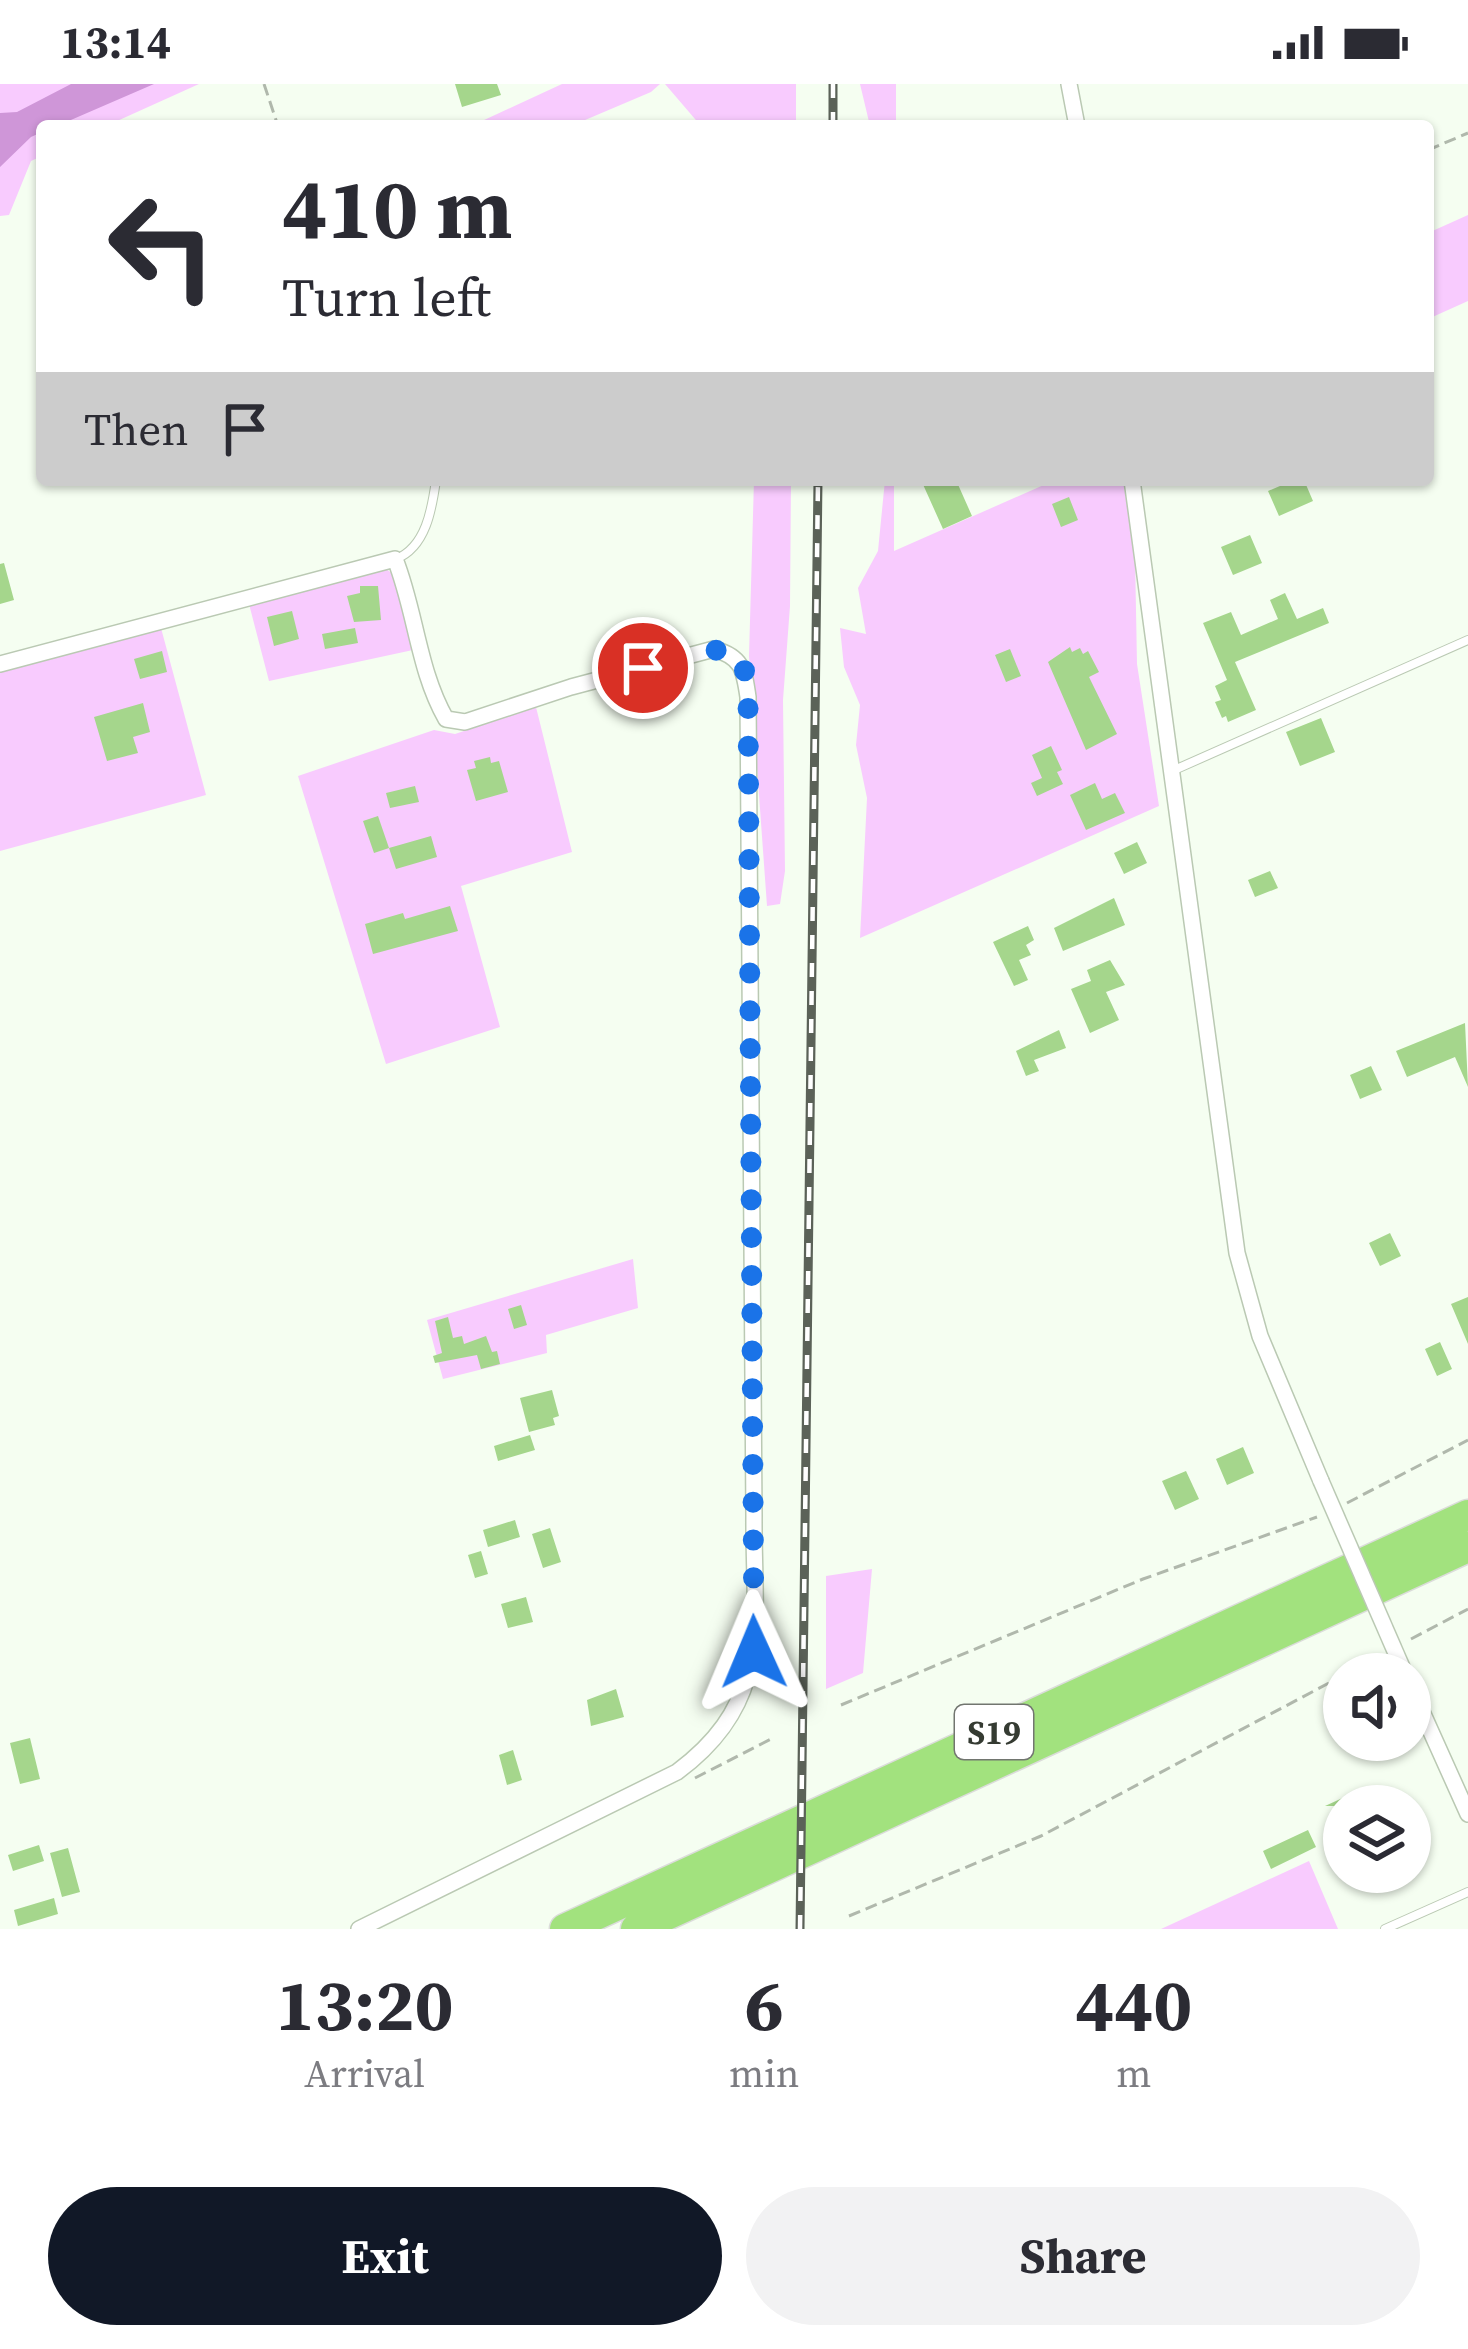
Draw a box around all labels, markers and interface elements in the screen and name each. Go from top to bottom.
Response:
text: 13:14 [60,11,171,73]
text: 410 m [282,151,513,266]
icon: left [84,168,240,324]
text: Turn left [282,260,491,334]
icon: arrive [212,396,278,462]
text: Then [84,398,188,460]
pin [592,617,694,719]
icon: arrive [610,635,676,701]
position arrow [691,1589,817,1715]
map controls [1323,1653,1431,1893]
button: sound [1323,1653,1431,1761]
road number: S19 [955,1705,1033,1759]
button: layers [1323,1785,1431,1893]
text: 13:20 [276,1955,453,2054]
text: 6 [745,1955,784,2054]
text: 440 [1075,1955,1192,2054]
text: Arrival [304,2047,425,2100]
text: min [729,2047,800,2100]
text: m [1116,2047,1151,2100]
button: Exit [48,2187,722,2325]
button: Share [746,2187,1420,2325]

